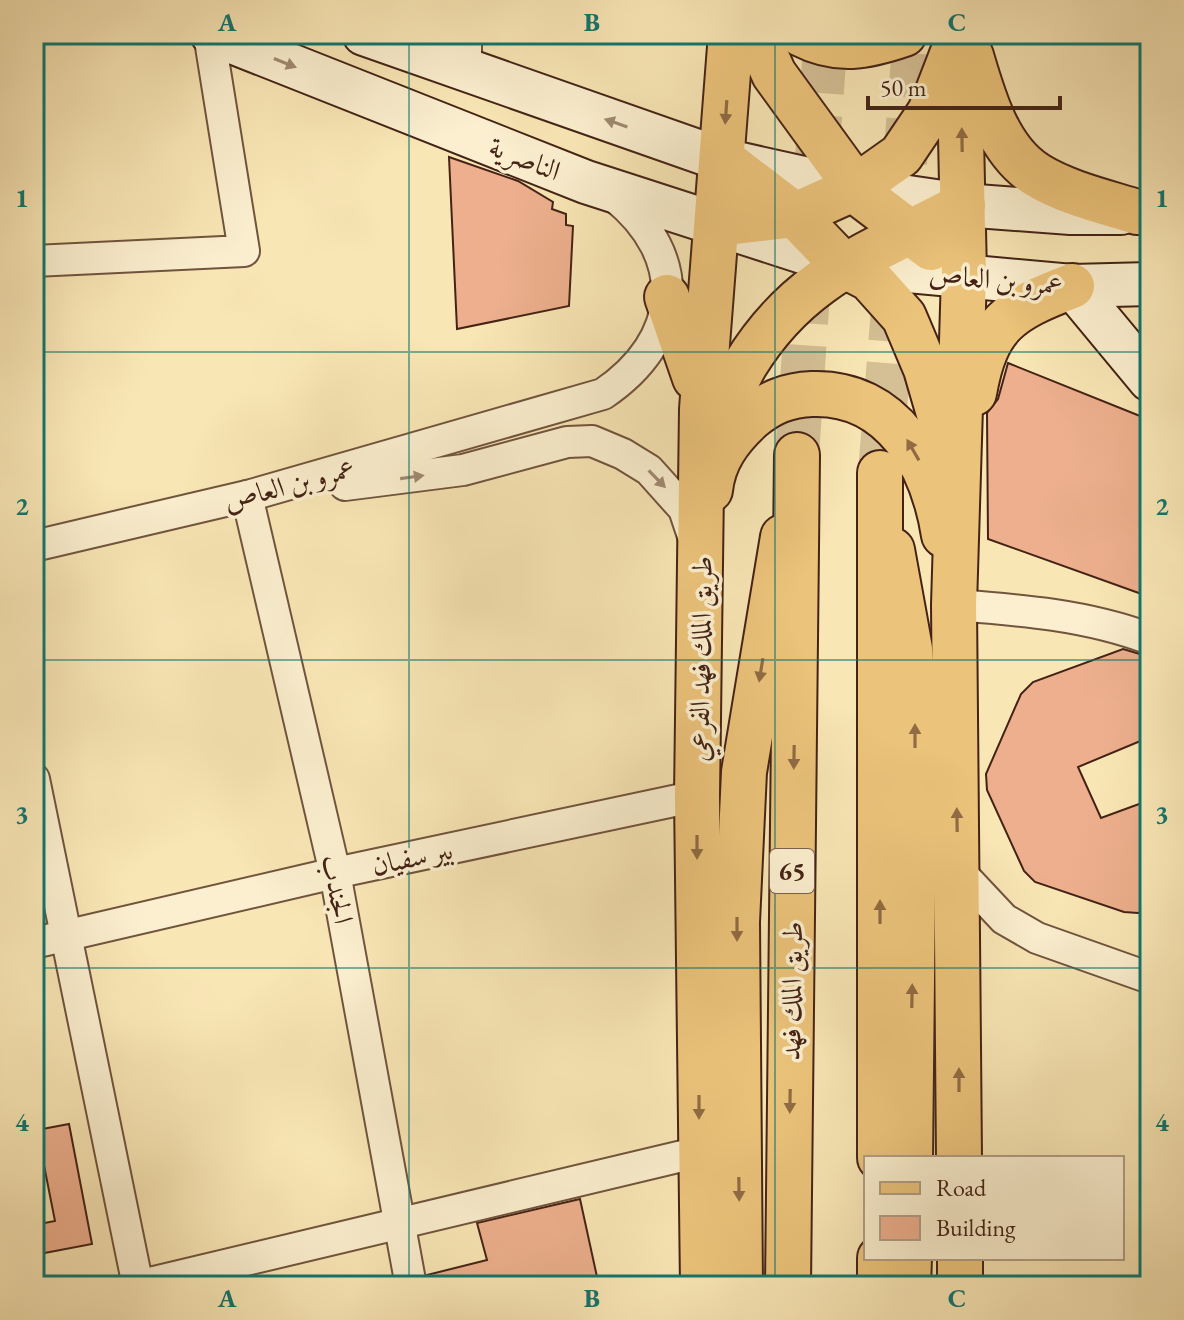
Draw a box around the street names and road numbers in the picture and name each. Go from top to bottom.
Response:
street label: الناصرية [484,127,566,189]
street label: عمرو بن العاص [928,255,1064,303]
street label: عمرو بن العاص [219,449,359,519]
street label: طريق الملك فهد الفرعي [680,556,725,762]
street label: بير سفيان [368,831,456,883]
road number: 65 [770,849,814,893]
street label: الجندب [314,851,362,927]
street label: طريق الملك فهد [772,921,810,1061]

